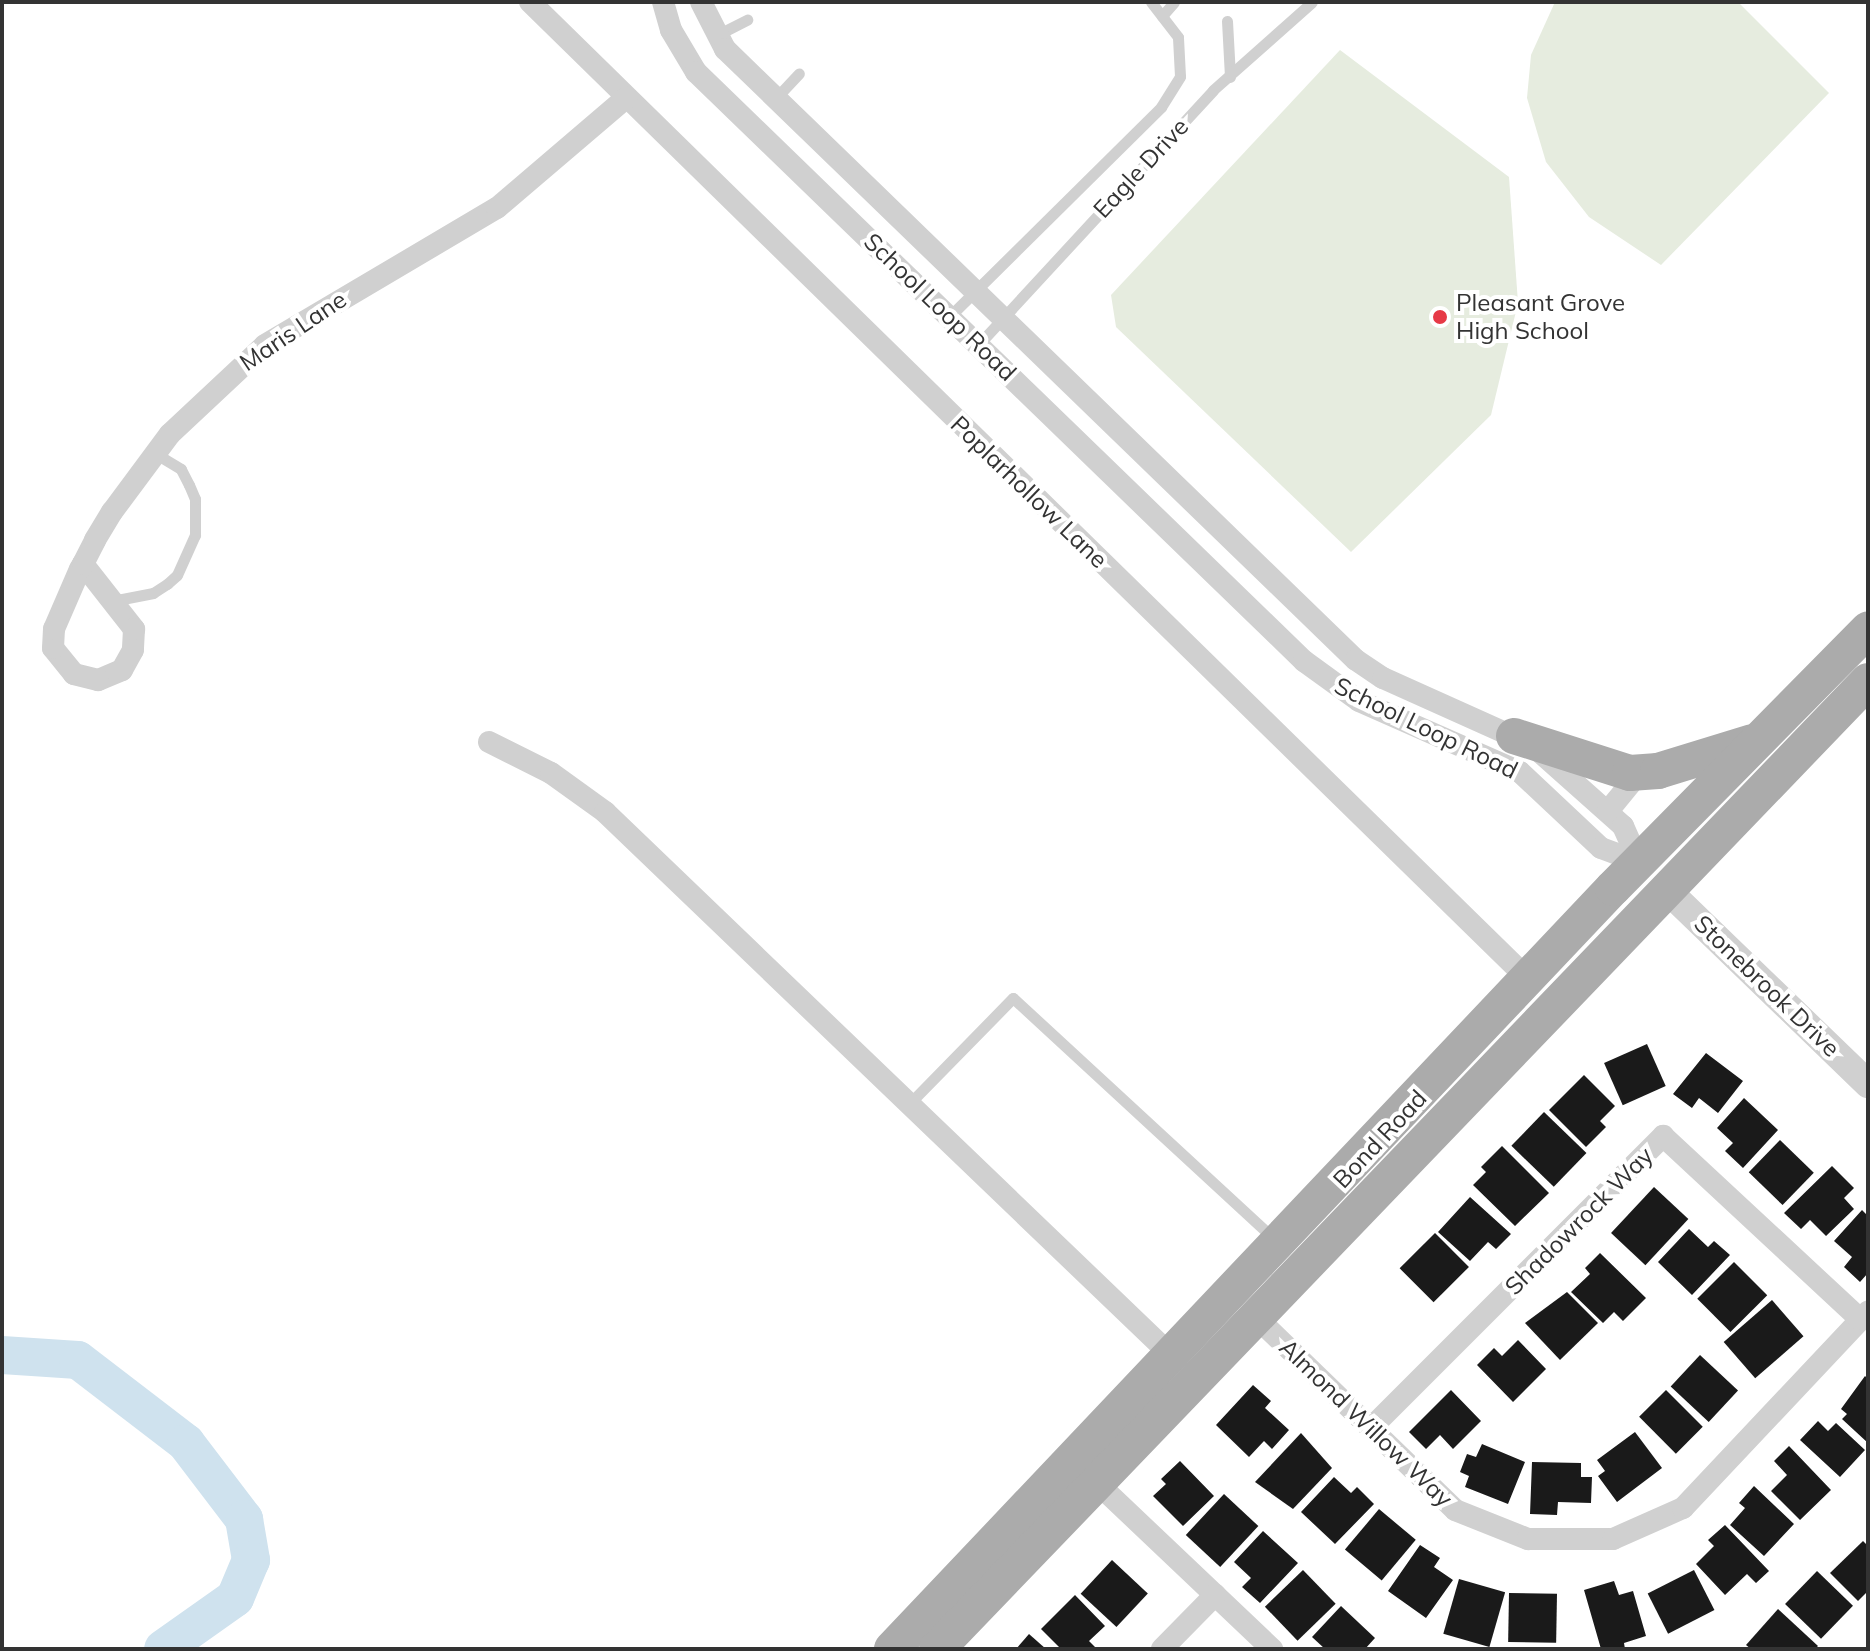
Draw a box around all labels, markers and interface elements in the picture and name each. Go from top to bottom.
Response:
street label: Eagle Drive [1088,112,1194,224]
street label: School Loop Road [858,227,1022,387]
street label: Maris Lane [234,285,352,377]
place label: Pleasant Grove High School [1456,289,1625,345]
marker: Pleasant Grove High School [1431,308,1449,326]
street label: Poplarhollow Lane [945,410,1113,574]
street label: School Loop Road [1330,671,1522,785]
street label: Stonebrook Drive [1688,909,1846,1063]
street label: Bond Road [1327,1084,1433,1194]
street label: Shadowrock Way [1499,1141,1659,1301]
street label: Almond Willow Way [1273,1333,1459,1513]

